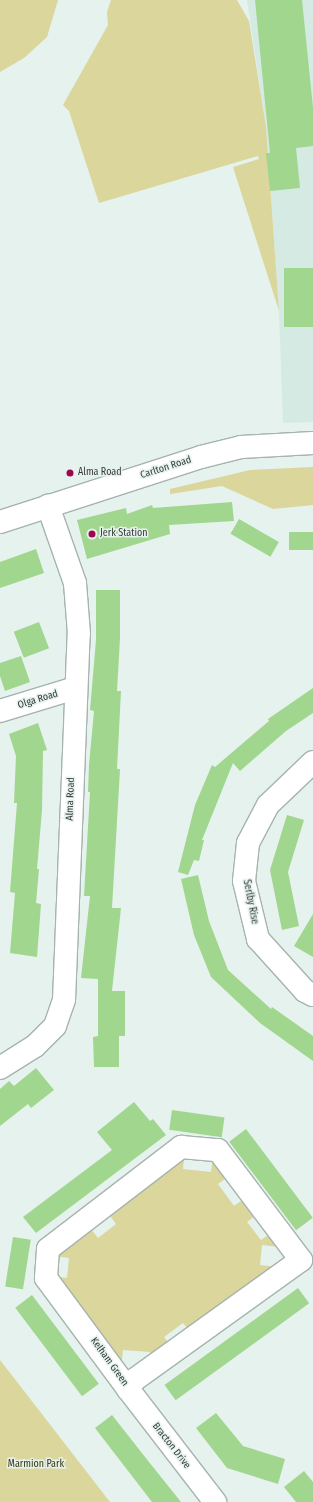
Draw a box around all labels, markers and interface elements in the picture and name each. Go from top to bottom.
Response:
street label: Carlton Road [139,454,193,482]
place label: Alma Road [78,467,122,479]
marker: Alma Road [65,468,75,478]
place label: Jerk Station [100,528,148,540]
marker: Jerk Station [87,529,97,539]
street label: Olga Road [16,688,60,712]
street label: Alma Road [64,777,78,821]
street label: Serlby Rise [240,879,260,925]
street label: Kelham Green [87,1335,131,1389]
street label: Bracton Drive [149,1421,193,1471]
park label: Marmion Park [8,1459,64,1471]

